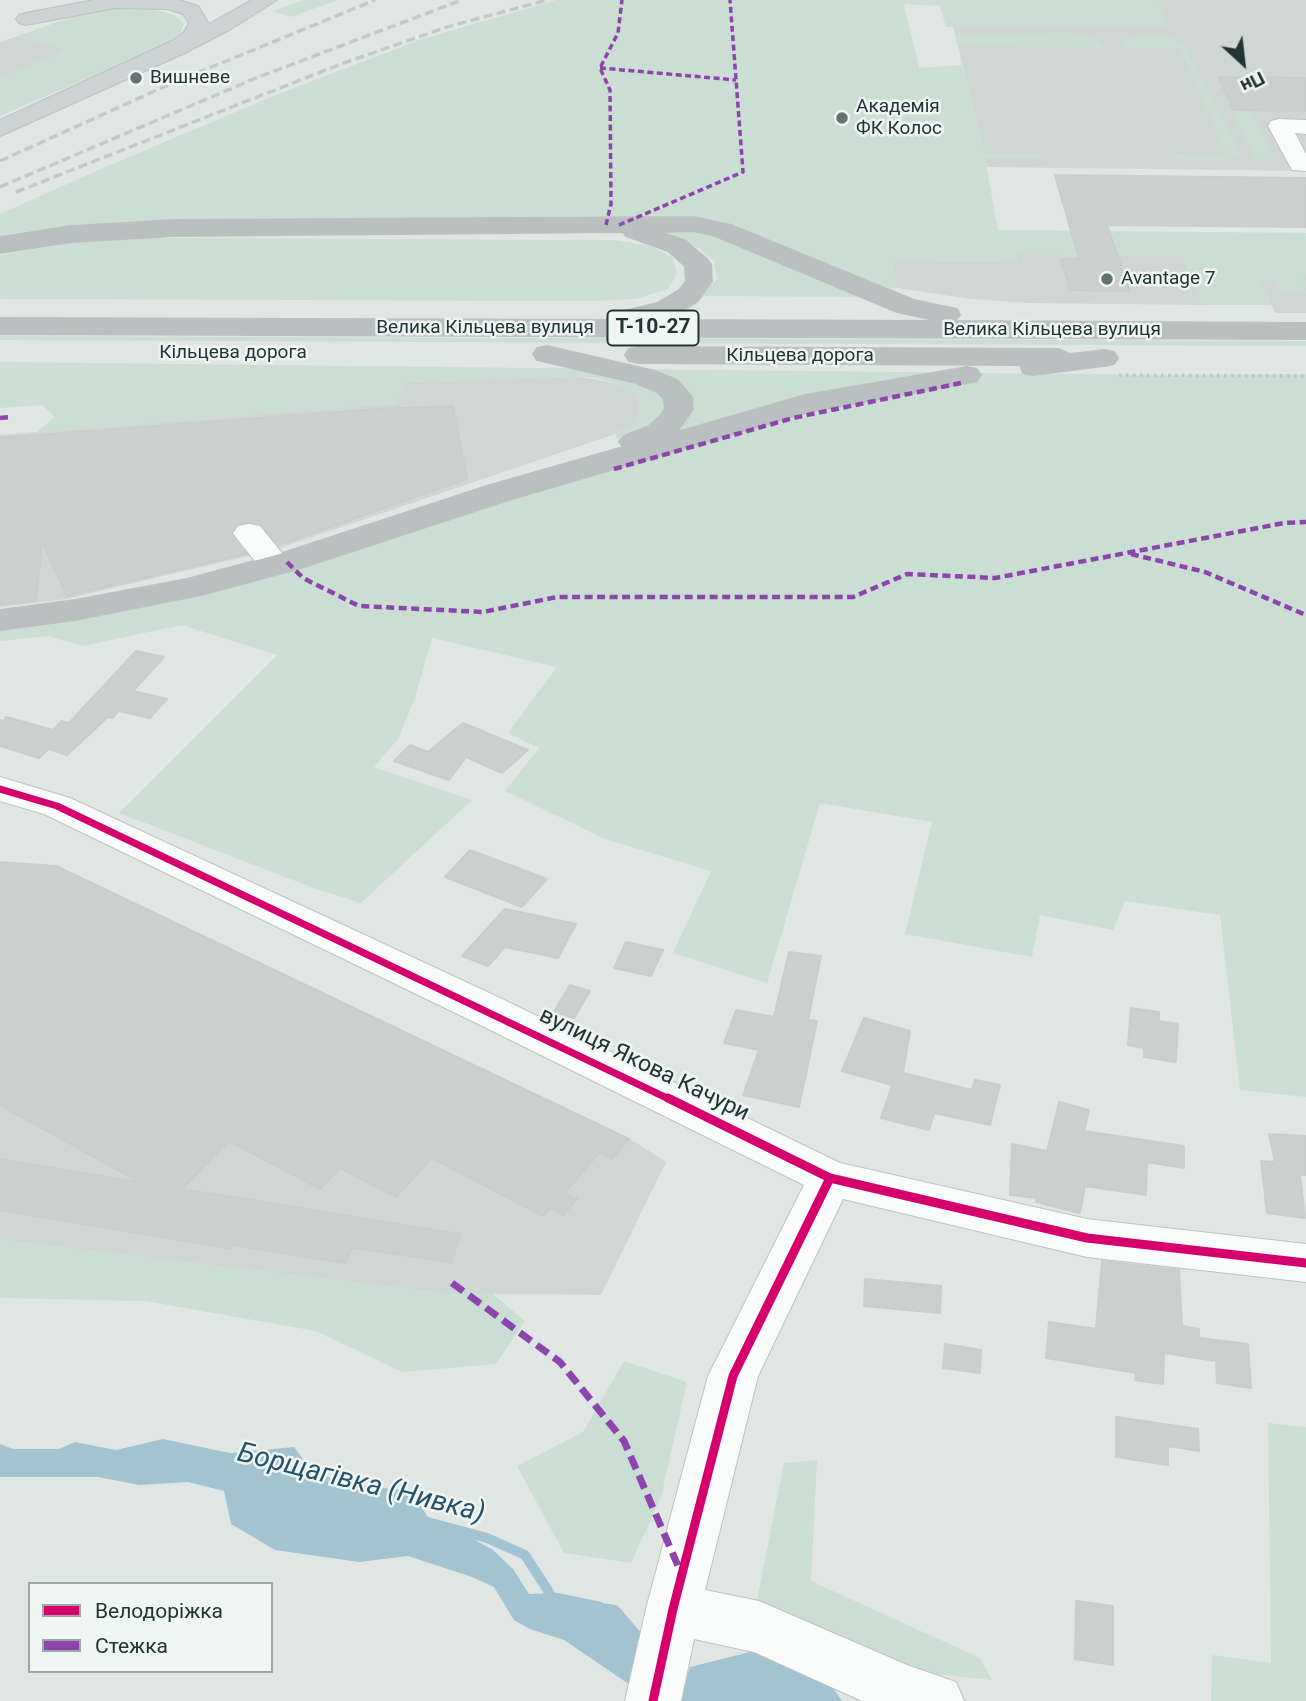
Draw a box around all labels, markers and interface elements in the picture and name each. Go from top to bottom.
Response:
north arrow [1208,28,1278,98]
text: Пн [1237,66,1269,98]
place label: Вишневе [150,67,230,89]
marker: Вишневе [128,70,144,86]
place label: Академія ФК Колос [856,96,942,140]
marker: Академія ФК Колос [834,110,850,126]
place label: Avantage 7 [1121,268,1216,290]
marker: Avantage 7 [1099,271,1115,287]
road number: Т-10-27 [608,310,698,346]
street label: Велика Кільцева вулиця [376,317,594,339]
street label: Велика Кільцева вулиця [943,319,1161,341]
street label: Кільцева дорога [159,342,307,364]
street label: Кільцева дорога [726,345,874,367]
street label: вулиця Якова Качури [534,1002,754,1128]
water label: Борщагівка (Нивка) [234,1437,488,1531]
legend [28,1582,273,1673]
text: Велодоріжка [95,1599,223,1623]
text: Стежка [95,1634,168,1658]

